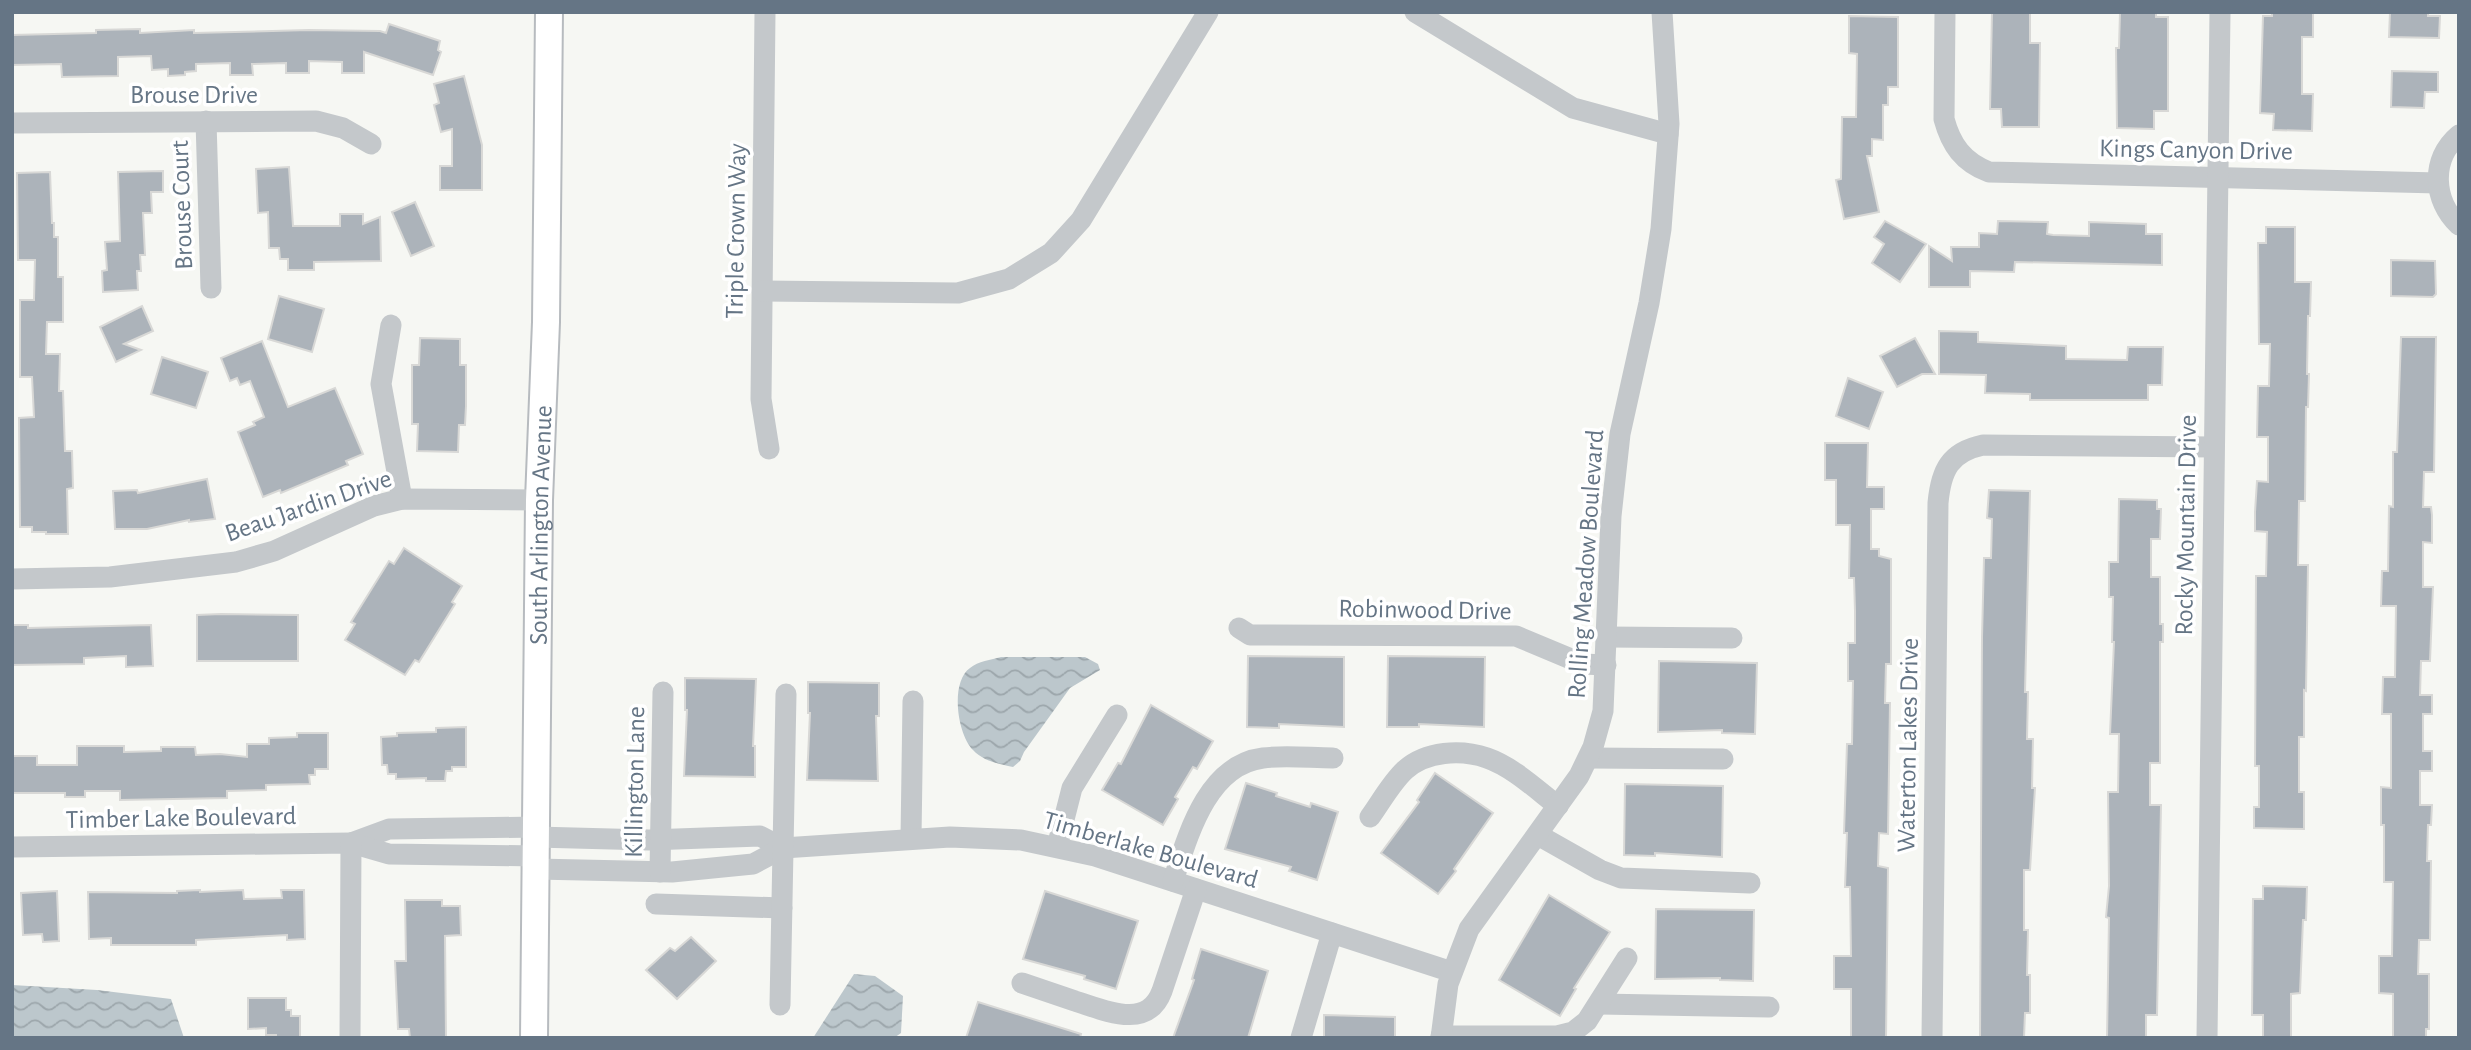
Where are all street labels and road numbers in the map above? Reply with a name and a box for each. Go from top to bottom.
street label: Brouse Drive [130,82,258,108]
street label: Kings Canyon Drive [2099,135,2293,165]
street label: Brouse Court [167,140,197,270]
street label: Triple Crown Way [721,143,751,319]
street label: South Arlington Avenue [526,405,557,645]
street label: Rocky Mountain Drive [2171,414,2201,636]
street label: Rolling Meadow Boulevard [1564,429,1608,700]
street label: Beau Jardin Drive [222,465,395,547]
street label: Robinwood Drive [1338,595,1512,625]
street label: Waterton Lakes Drive [1893,638,1923,852]
street label: Killington Lane [621,706,649,858]
street label: Timber Lake Boulevard [65,803,297,833]
street label: Timberlake Boulevard [1040,807,1261,893]

